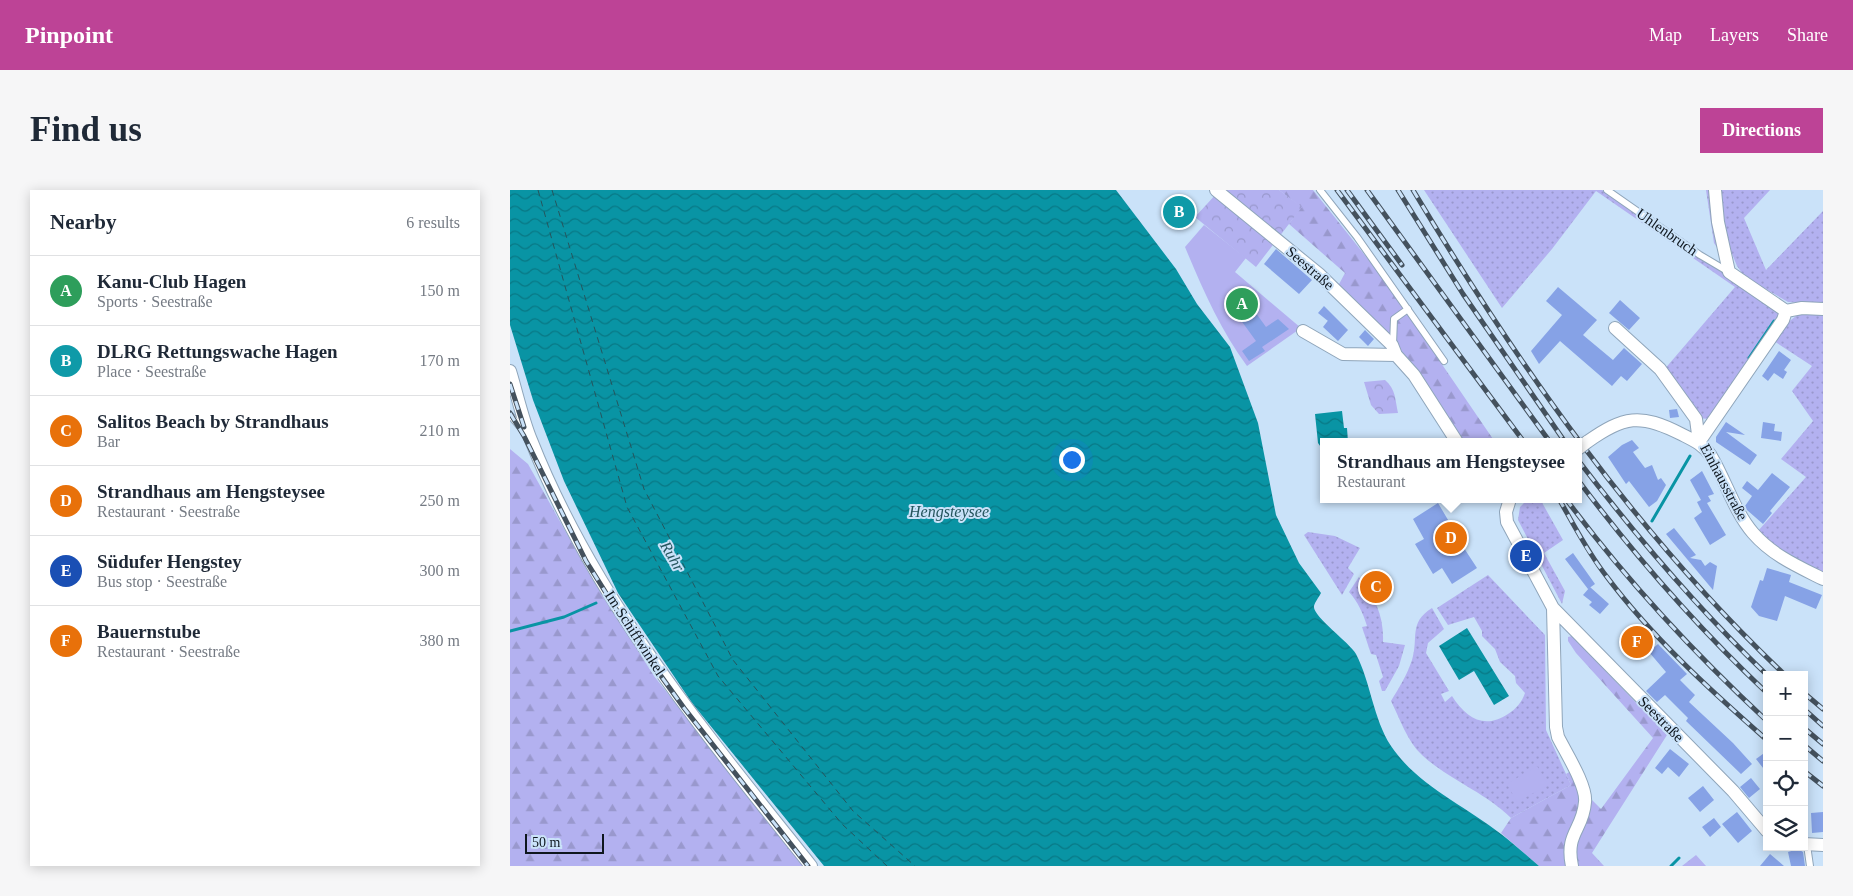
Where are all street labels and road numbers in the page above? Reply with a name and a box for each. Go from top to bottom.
street label: Uhlenbruch [1633,205,1701,259]
street label: Seestraße [1283,243,1337,293]
street label: Einhausstraße [1697,441,1751,523]
street label: Im Schiffwinkel [602,588,668,678]
street label: Seestraße [1635,693,1687,745]

